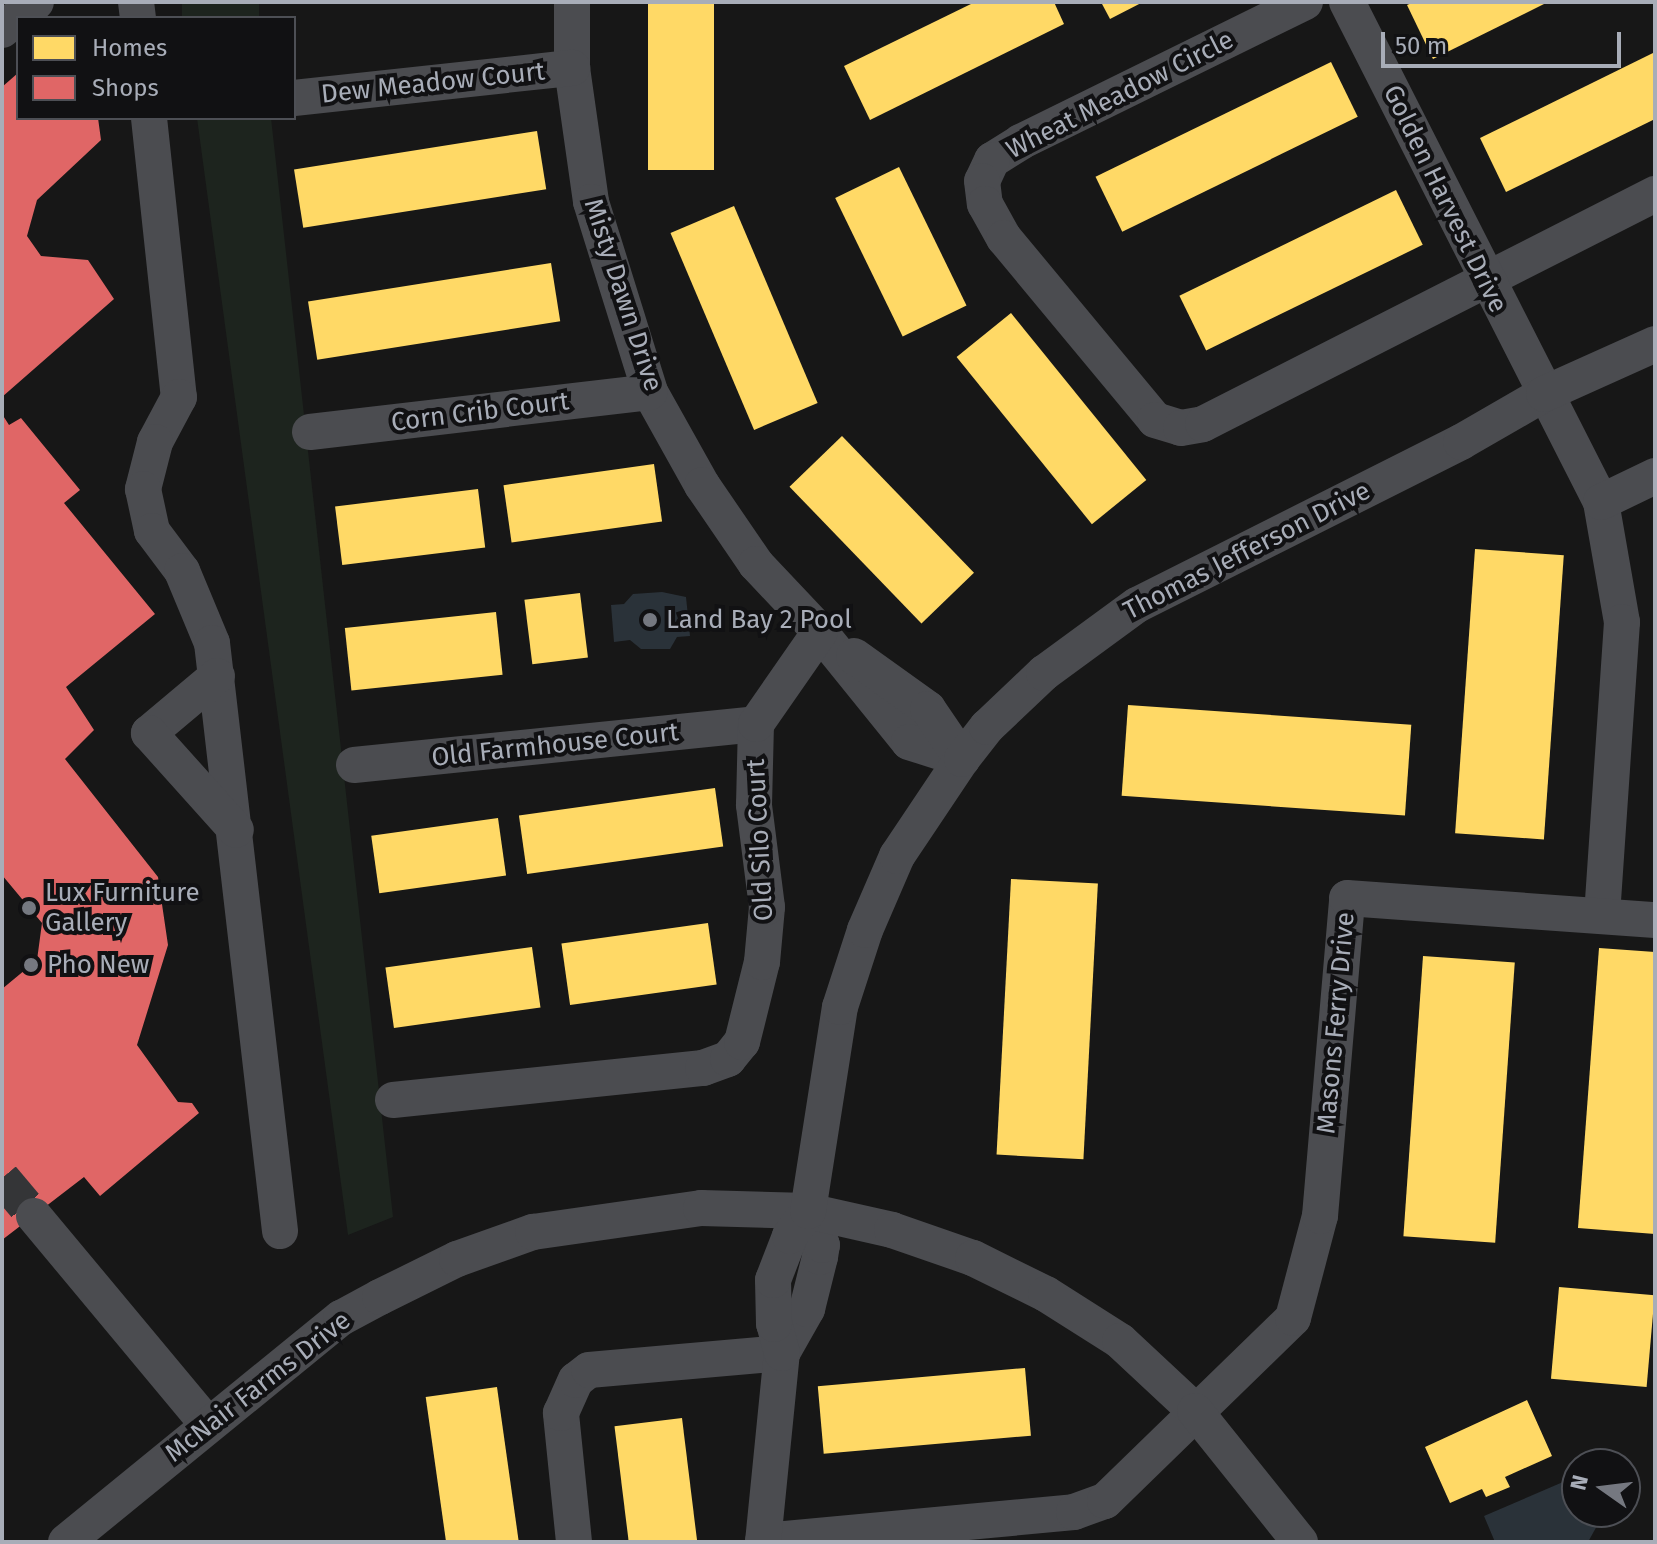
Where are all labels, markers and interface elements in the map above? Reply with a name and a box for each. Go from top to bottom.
legend [16,16,296,120]
scale bar [1385,16,1625,66]
street label: Wheat Meadow Circle [1001,24,1239,166]
text: 50 m [1395,32,1447,60]
text: Homes [92,34,167,62]
street label: Dew Meadow Court [320,56,546,110]
text: Shops [92,74,159,102]
street label: Golden Harvest Drive [1376,80,1514,318]
street label: Misty Dawn Drive [577,195,669,395]
street label: Corn Crib Court [389,386,571,438]
street label: Thomas Jefferson Drive [1118,475,1376,627]
place label: Land Bay 2 Pool [666,604,852,636]
marker: Land Bay 2 Pool [641,611,659,629]
street label: Old Farmhouse Court [430,717,680,773]
street label: Old Silo Court [740,758,780,922]
place label: Lux Furniture Gallery [45,877,200,938]
marker: Lux Furniture Gallery [20,899,38,917]
street label: Masons Ferry Drive [1311,911,1361,1135]
place label: Pho New [47,949,149,981]
marker: Pho New [22,956,40,974]
street label: McNair Farms Drive [159,1305,357,1469]
north arrow [1561,1448,1641,1528]
text: N [1564,1472,1594,1493]

